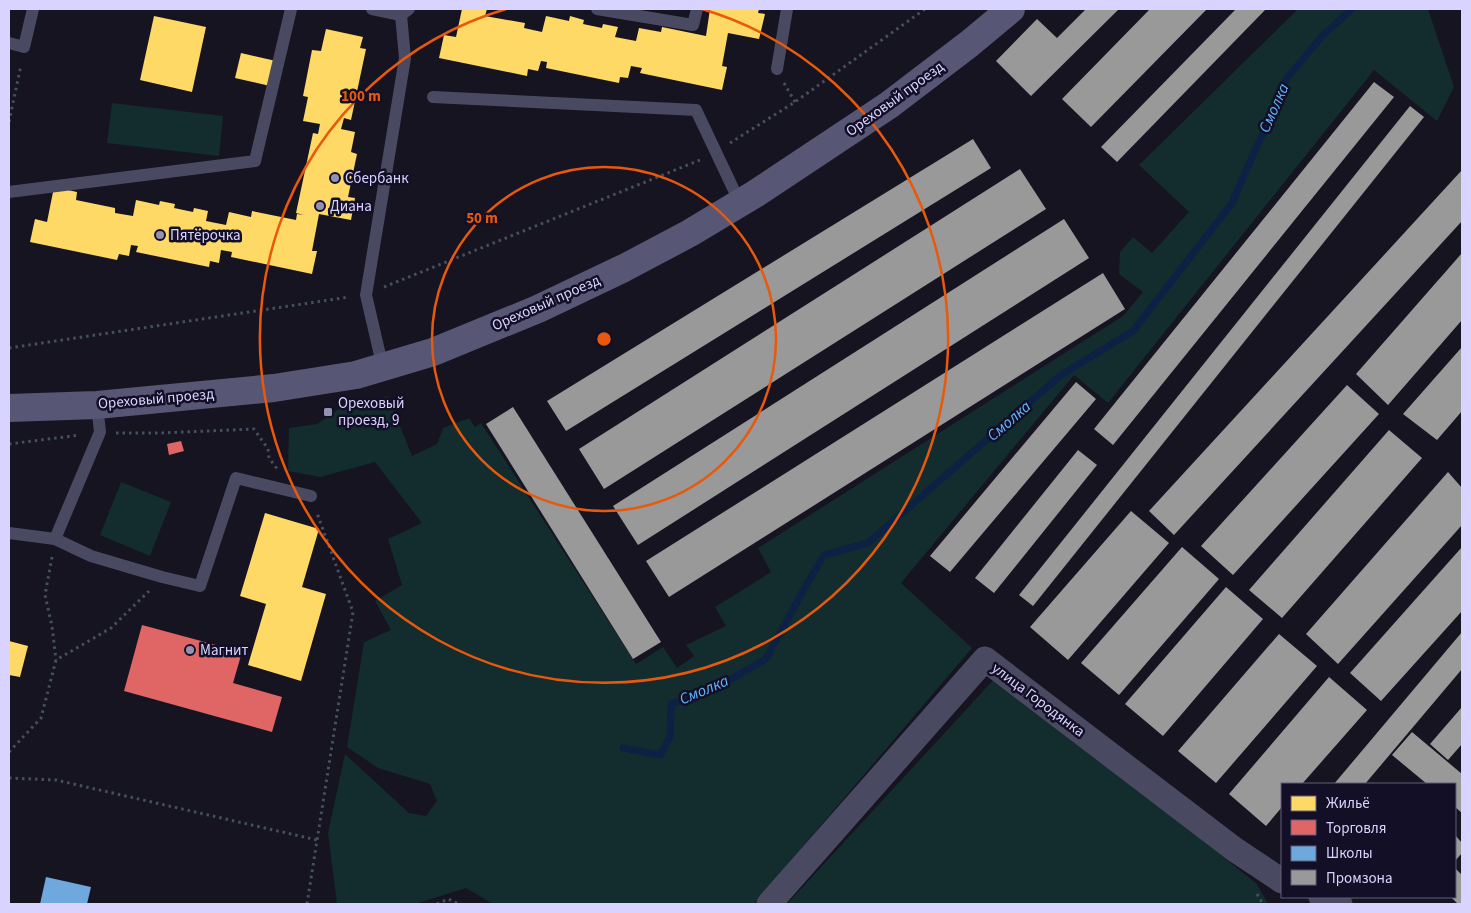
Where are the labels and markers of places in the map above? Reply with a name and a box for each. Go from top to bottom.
place label: Сбербанк [345,168,409,189]
marker: Сбербанк [329,172,341,184]
place label: Диана [330,196,372,217]
marker: Диана [314,200,326,212]
place label: Пятёрочка [170,225,241,246]
marker: Пятёрочка [154,229,166,241]
centre of rings [595,330,613,348]
place label: Ореховый проезд, 9 [338,393,404,431]
marker: Ореховый проезд, 9 [322,406,334,418]
place label: Магнит [200,640,249,661]
marker: Магнит [184,644,196,656]

